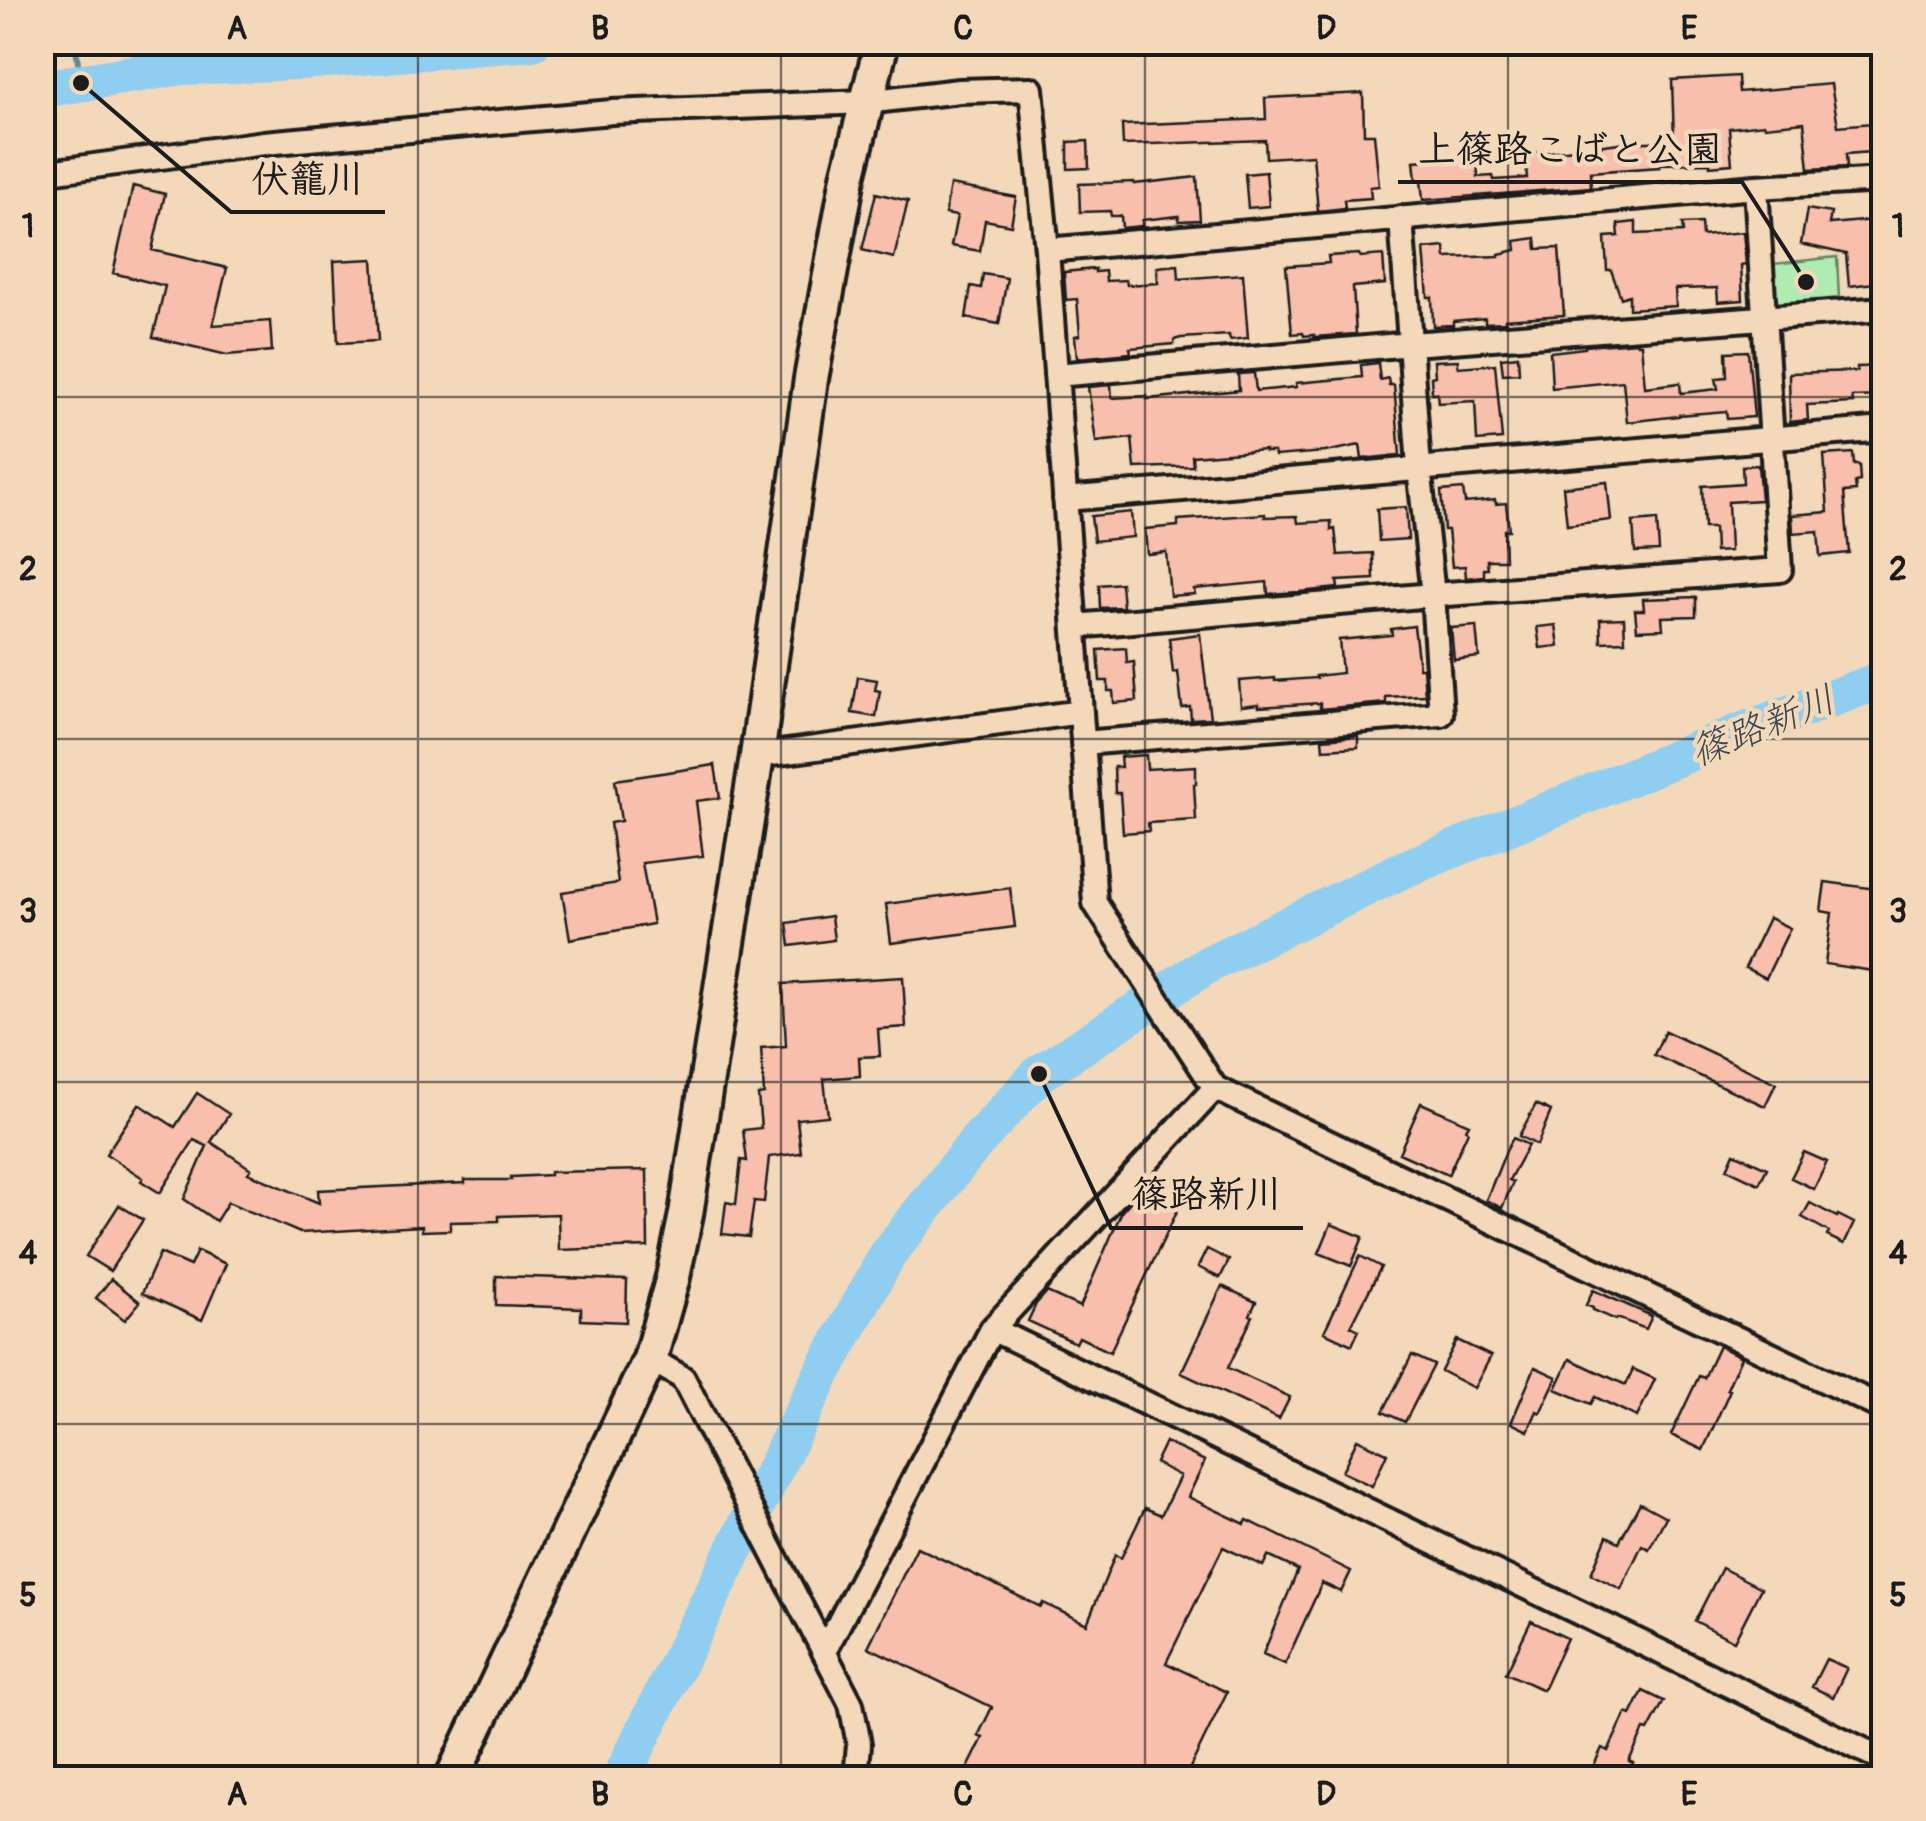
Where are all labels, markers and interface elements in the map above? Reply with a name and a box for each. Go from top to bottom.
text: A [227,9,248,49]
text: B [591,9,609,49]
text: C [953,9,973,49]
text: D [1316,9,1336,49]
text: E [1681,9,1698,49]
callout: 上篠路こばと公園 [1398,114,1742,182]
text: 上篠路こばと公園 [1418,126,1722,174]
callout: 伏籠川 [231,144,385,212]
text: 伏籠川 [251,156,365,204]
text: 1 [22,207,34,247]
text: 1 [1892,207,1904,247]
text: 2 [19,550,37,590]
text: 2 [1889,550,1907,590]
water label: 篠路新川 [1684,675,1842,777]
text: 3 [19,892,37,932]
text: 3 [1889,892,1907,932]
callout: 篠路新川 [1111,1160,1303,1228]
text: 篠路新川 [1131,1171,1283,1219]
text: 4 [19,1234,38,1274]
text: 4 [1889,1234,1908,1274]
text: 5 [19,1576,37,1616]
text: 5 [1889,1576,1907,1616]
text: A [227,1775,248,1815]
text: B [591,1775,609,1815]
text: C [953,1775,973,1815]
text: D [1316,1775,1336,1815]
text: E [1681,1775,1698,1815]

